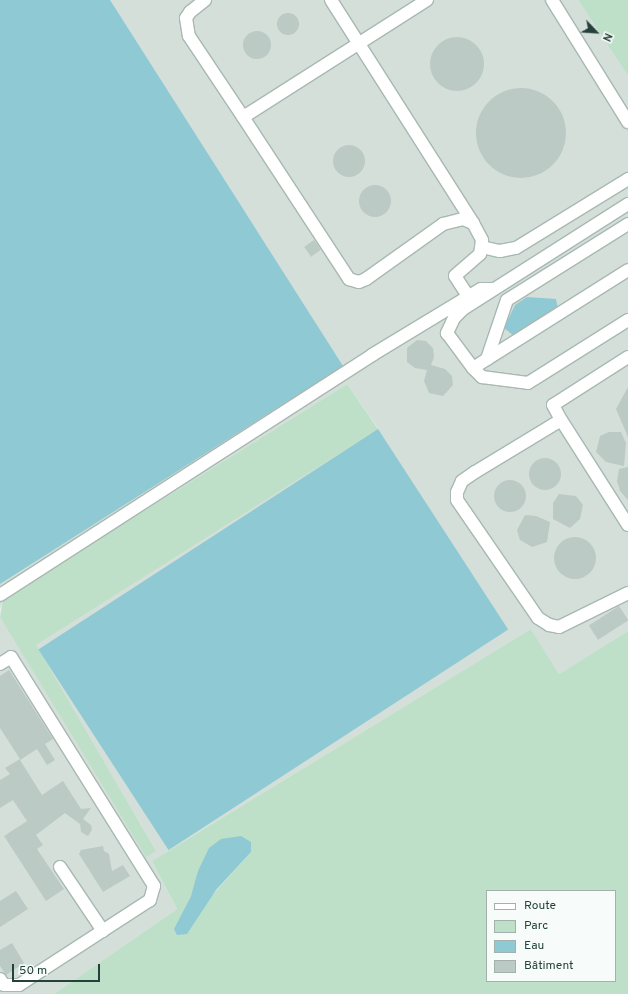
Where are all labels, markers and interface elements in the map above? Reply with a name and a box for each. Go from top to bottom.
north arrow [576,12,616,52]
text: N [599,31,615,44]
legend [486,890,616,982]
text: Route [524,898,556,914]
text: Parc [524,918,548,934]
text: Eau [524,938,544,954]
scale bar [14,956,102,982]
text: Bâtiment [524,958,574,974]
text: 50 m [19,963,47,979]

